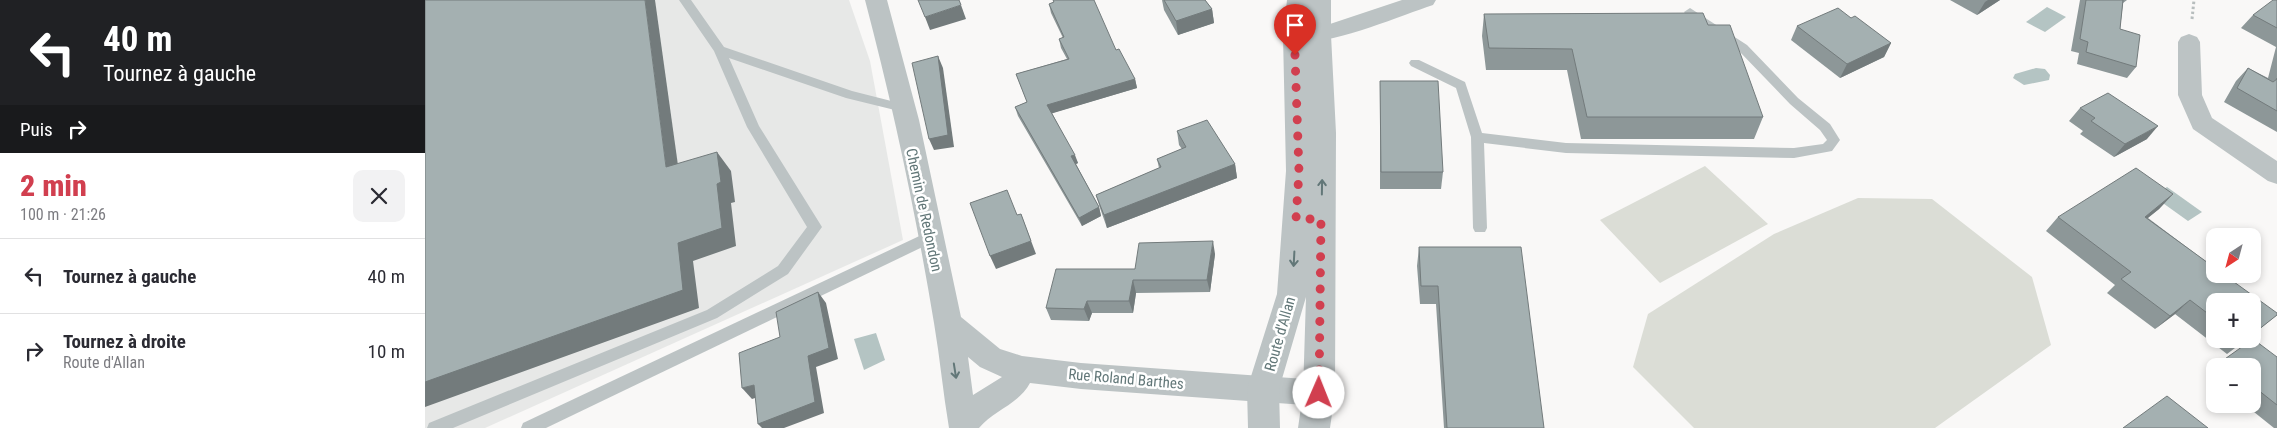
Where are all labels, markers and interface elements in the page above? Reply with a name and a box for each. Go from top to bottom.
pin [1274,4,1316,55]
icon: arrive [1281,11,1309,39]
text: 40 m [103,19,172,60]
icon: left [20,20,85,85]
text: Tournez à gauche [103,61,256,86]
icon: right [63,115,91,143]
text: Puis [20,118,53,141]
street label: Chemin de Redondon [902,147,946,273]
text: 2 min [20,168,87,203]
button: close [353,170,405,222]
one-way arrow [1317,179,1327,196]
text: 100 m · 21:26 [20,205,106,224]
north arrow [2206,228,2261,282]
map controls [2206,228,2261,413]
one-way arrow [1290,251,1299,267]
icon: left [20,262,48,290]
text: Tournez à gauche [63,265,196,288]
text: 40 m [368,265,405,288]
button: + [2206,293,2261,348]
street label: Route d'Allan [1261,295,1299,373]
text: Tournez à droite [63,330,186,353]
icon: right [20,337,48,365]
text: 10 m [368,340,405,363]
text: Route d'Allan [63,353,145,372]
button: − [2206,358,2261,413]
one-way arrow [951,363,961,379]
street label: Rue Roland Barthes [1068,365,1185,393]
position arrow [1292,366,1344,418]

